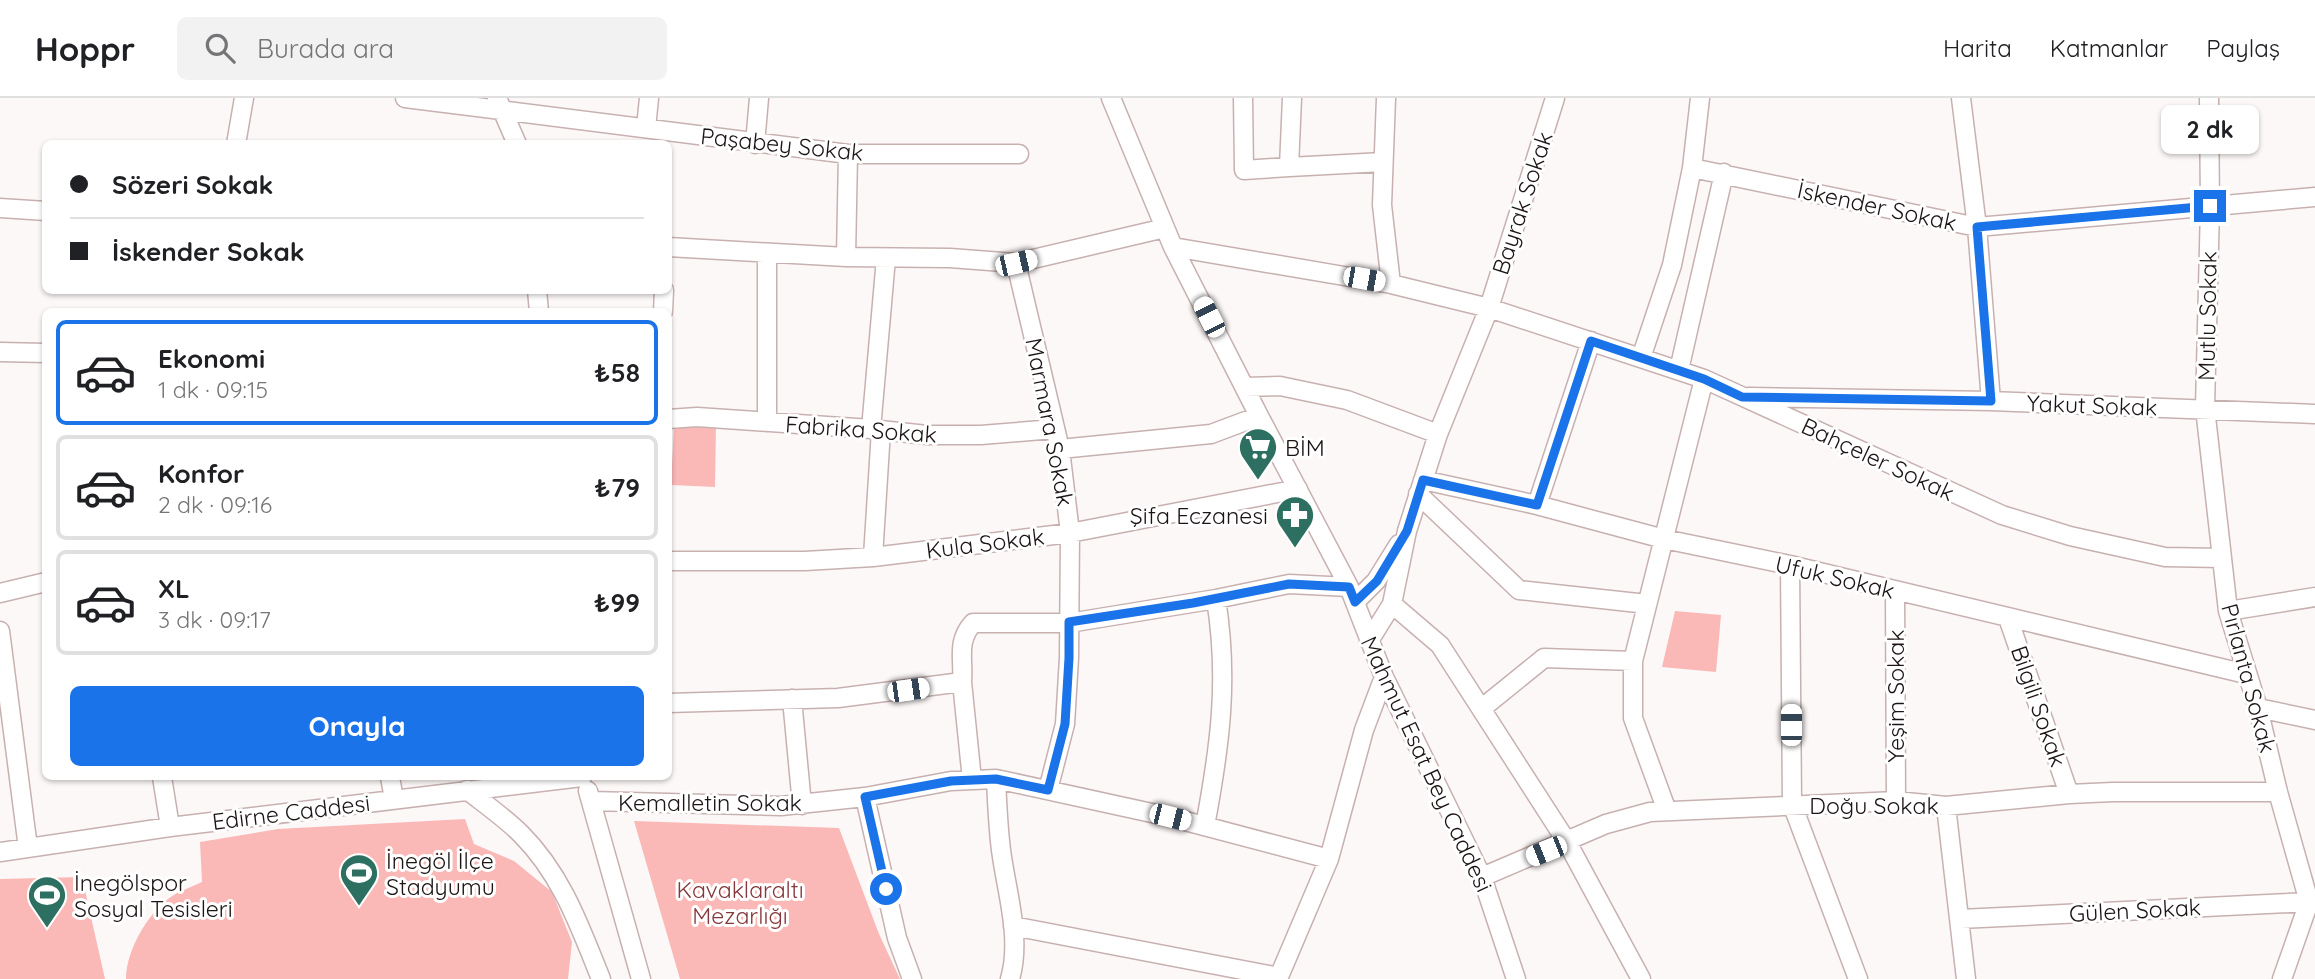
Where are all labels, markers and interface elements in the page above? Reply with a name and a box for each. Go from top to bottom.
search box [177,17,667,80]
text: Hoppr [35,28,135,69]
icon: search [201,29,239,67]
text: Burada ara [257,32,394,65]
text: Harita [1943,33,2012,63]
text: Katmanlar [2050,33,2168,63]
text: Paylaş [2206,33,2280,63]
callout: 2 dk [2161,105,2259,154]
text: 2 dk [2186,115,2234,144]
street label: Paşabey Sokak [699,121,865,167]
street label: Bayrak Sokak [1485,128,1559,278]
text: Sözeri Sokak [112,168,273,201]
street label: İskender Sokak [1795,175,1959,237]
route end [2194,190,2226,222]
text: İskender Sokak [112,235,305,268]
car [994,248,1039,278]
street label: Mutlu Sokak [2191,251,2223,381]
car [1342,265,1387,293]
car [1191,294,1228,340]
street label: Marmara Sokak [1019,335,1081,509]
icon: car [74,341,137,404]
text: Ekonomi [158,342,265,375]
text: ₺58 [594,356,640,389]
text: 1 dk · 09:15 [158,375,268,404]
street label: Yakut Sokak [2026,388,2158,422]
street label: Fabrika Sokak [784,409,938,449]
street label: Bahçeler Sokak [1797,411,1959,507]
supermarket icon: BİM [1237,426,1279,481]
place label: BİM [1285,433,1325,462]
icon: car [74,456,137,519]
text: Konfor [158,457,244,490]
text: ₺79 [594,471,640,504]
text: 2 dk · 09:16 [158,490,272,519]
pharmacy icon: Şifa Eczanesi [1274,494,1316,549]
place label: Şifa Eczanesi [1130,501,1268,530]
street label: Kula Sokak [924,521,1046,565]
street label: Ufuk Sokak [1772,549,1898,605]
icon: car [74,571,137,634]
text: XL [158,572,190,605]
text: ₺99 [594,586,640,619]
street label: Pırlanta Sokak [2215,600,2283,756]
text: 3 dk · 09:17 [158,605,271,634]
street label: Yeşim Sokak [1881,629,1910,763]
street label: Mahmut Esat Bey Caddesi [1355,631,1499,897]
street label: Bilgili Sokak [2005,642,2073,770]
car [886,677,931,703]
button: Onayla [70,686,644,766]
car [1781,704,1802,746]
street label: Edirne Caddesi [210,788,372,836]
street label: Kemalletin Sokak [618,788,802,817]
street label: Doğu Sokak [1809,791,1939,820]
car [1148,802,1193,832]
car [1523,833,1570,869]
place label: İnegöl İlçe Stadyumu [386,846,495,901]
sports icon: İnegöl İlçe Stadyumu [338,852,380,907]
place label: İnegölspor Sosyal Tesisleri [74,868,233,923]
route start [870,873,902,905]
sports icon: İnegölspor Sosyal Tesisleri [26,874,68,929]
park label: Kavaklaraltı Mezarlığı [676,875,804,930]
street label: Gülen Sokak [2068,892,2202,928]

